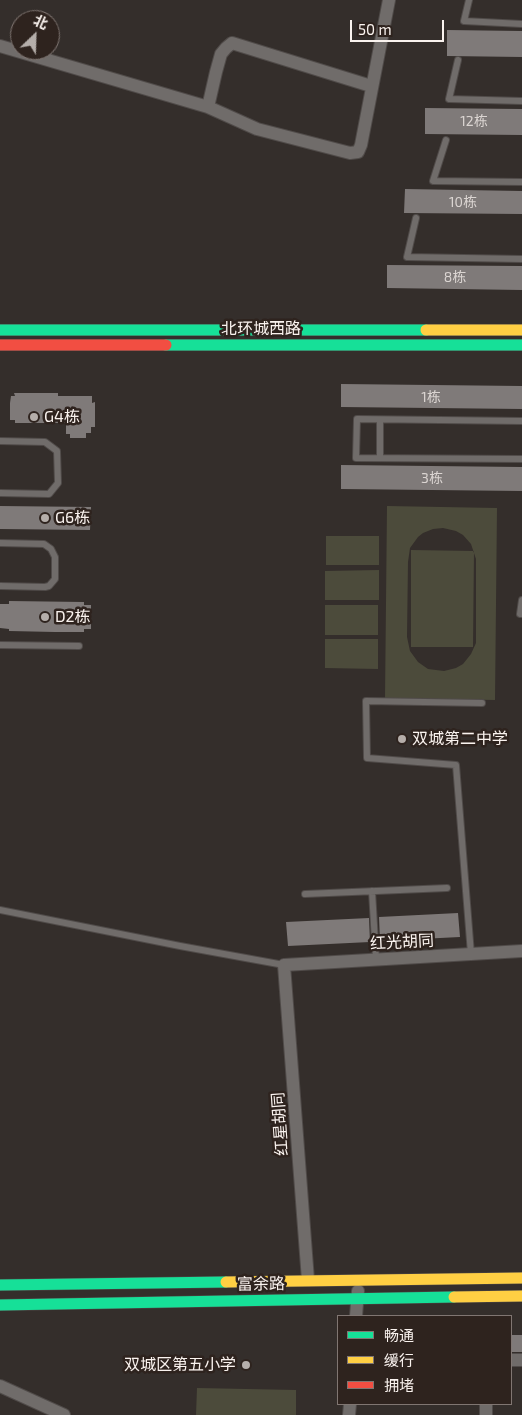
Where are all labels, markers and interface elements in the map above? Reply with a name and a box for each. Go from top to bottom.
north arrow [10,10,60,60]
scale bar [352,10,446,42]
text: 北 [31,11,51,32]
text: 50 m [358,20,392,38]
house number: 12栋 [460,113,488,129]
house number: 10栋 [449,194,477,210]
house number: 8栋 [444,269,466,285]
street label: 北环城西路 [221,319,301,339]
house number: 1栋 [421,389,441,405]
place label: G4栋 [44,407,80,427]
marker: G4栋 [28,411,40,423]
house number: 3栋 [421,470,443,486]
place label: G6栋 [55,508,90,528]
marker: G6栋 [39,512,51,524]
place label: D2栋 [55,607,91,627]
marker: D2栋 [39,611,51,623]
place label: 双城第二中学 [412,729,508,749]
marker: 双城第二中学 [396,733,408,745]
street label: 红光胡同 [370,931,434,953]
street label: 红星胡同 [268,1091,292,1157]
street label: 富余路 [237,1274,285,1294]
legend [337,1315,512,1405]
text: 畅通 [384,1326,414,1344]
text: 缓行 [384,1351,414,1369]
place label: 双城区第五小学 [124,1355,236,1375]
marker: 双城区第五小学 [240,1359,252,1371]
text: 拥堵 [384,1376,414,1394]

